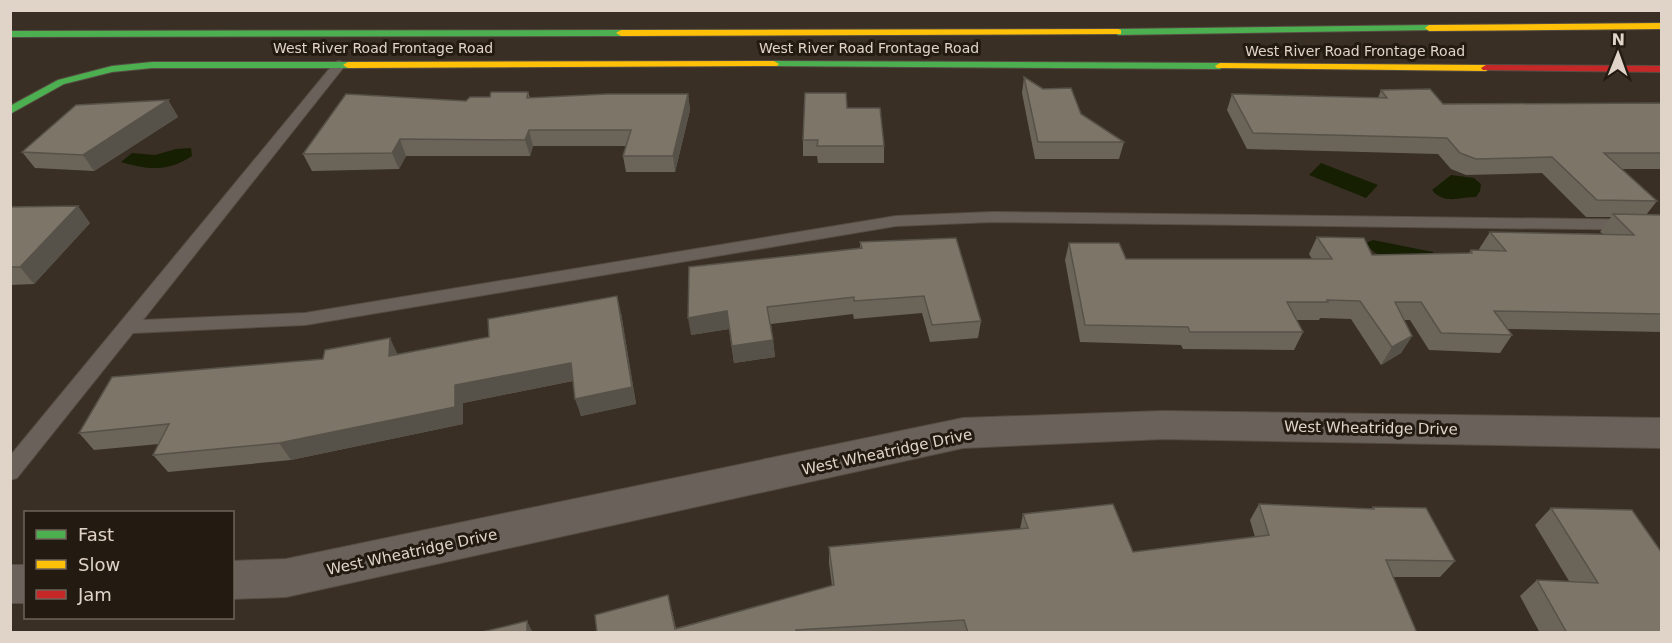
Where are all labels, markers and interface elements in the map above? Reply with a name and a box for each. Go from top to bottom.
north arrow [1588,24,1648,84]
text: N [1611,30,1625,49]
street label: West River Road Frontage Road [273,40,493,56]
street label: West River Road Frontage Road [759,40,979,56]
street label: West River Road Frontage Road [1245,43,1465,59]
street label: West Wheatridge Drive [1284,417,1458,439]
street label: West Wheatridge Drive [800,425,974,479]
legend [24,511,234,619]
text: Fast [78,524,114,545]
street label: West Wheatridge Drive [325,525,499,579]
text: Slow [78,554,120,575]
text: Jam [77,584,112,605]

